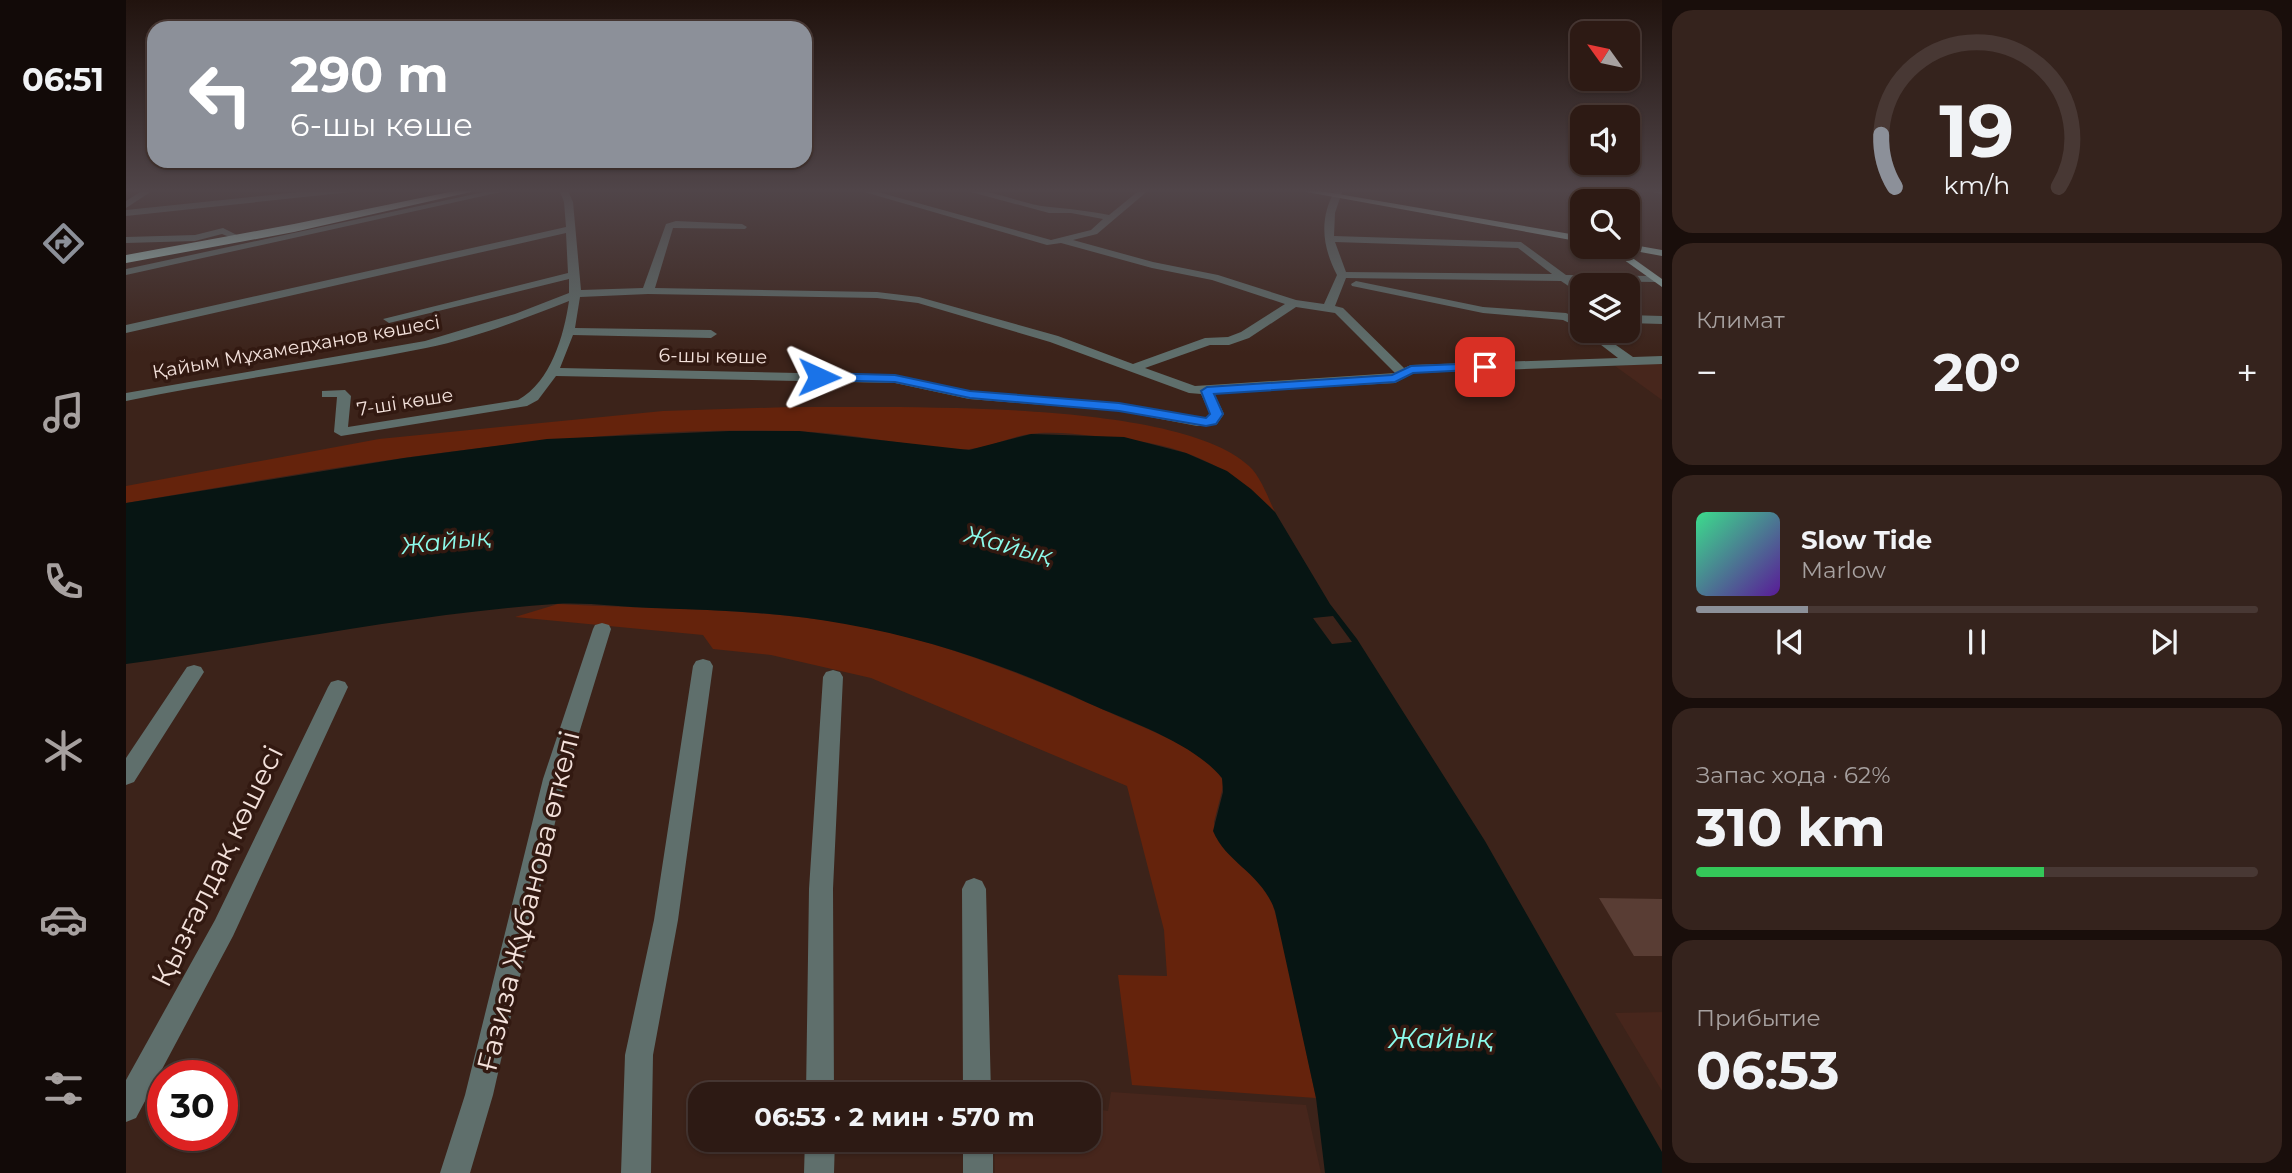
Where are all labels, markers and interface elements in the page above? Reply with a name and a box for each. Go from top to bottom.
north arrow [1570,21,1640,91]
map controls [1570,21,1640,343]
text: 290 m [290,45,449,104]
icon: left [175,49,266,140]
text: 06:51 [22,60,104,99]
text: 19 [1940,88,2014,176]
text: 6-шы көше [290,105,473,144]
button: sound [1570,105,1640,175]
text: km/h [1944,170,2010,200]
button: search [1570,189,1640,259]
icon: directions [39,219,88,268]
button: layers [1570,273,1640,343]
text: Климат [1696,306,1785,334]
street label: Қайым Мұхамедханов көшесi [150,310,442,384]
pin [1455,337,1515,397]
position arrow [782,340,856,414]
text: 20° [1933,341,2021,404]
street label: 6-шы көше [658,344,768,368]
icon: arrive [1466,348,1504,386]
text: − [1696,349,1718,396]
text: + [2236,349,2258,396]
street label: 7-шi көше [355,383,455,421]
icon: music [39,388,88,437]
water label: Жайық [961,519,1056,571]
water label: Жайық [398,522,493,560]
text: Slow Tide [1801,524,1932,556]
text: Marlow [1801,556,1886,584]
icon: phone [39,557,88,606]
icon: previous [1771,623,1809,661]
icon: pause [1958,623,1996,661]
icon: next [2145,623,2183,661]
icon: climate [39,726,88,775]
street label: Ғазиза Жұбанова өткелі [469,727,587,1075]
street label: Қызғалдақ көшесі [144,740,290,992]
text: Запас хода · 62% [1696,761,1890,789]
text: 310 km [1696,796,1886,859]
icon: car [39,895,88,944]
text: Прибытие [1696,1004,1821,1032]
water label: Жайық [1387,1021,1494,1055]
text: 06:53 [1696,1039,1840,1102]
speed limit sign: 30 [147,1060,238,1151]
icon: filters [39,1064,88,1113]
text: 06:53 · 2 мин · 570 m [754,1101,1035,1133]

